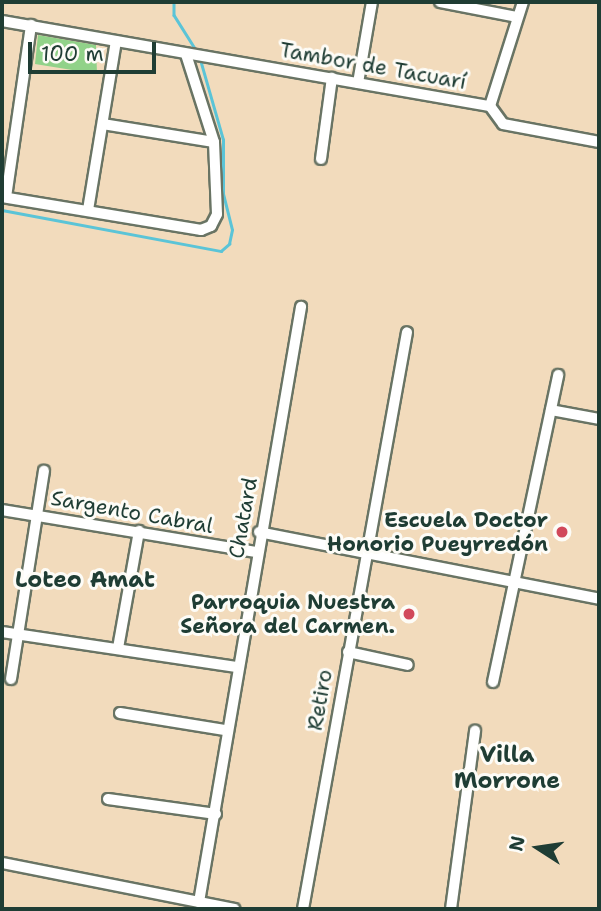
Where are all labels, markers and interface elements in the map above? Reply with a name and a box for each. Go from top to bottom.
scale bar [32,28,159,72]
street label: Tambor de Tacuarí [278,37,468,95]
text: 100 m [41,40,104,68]
street label: Chatard [223,475,263,561]
street label: Sargento Cabral [49,485,215,539]
place label: Escuela Doctor Honorio Pueyrredón [327,507,548,557]
marker: Escuela Doctor Honorio Pueyrredón [554,524,570,540]
district label: Loteo Amat [15,565,155,593]
place label: Parroquia Nuestra Señora del Carmen. [180,589,395,639]
marker: Parroquia Nuestra Señora del Carmen. [401,606,417,622]
street label: Retiro [302,668,338,732]
district label: Villa Morrone [454,740,560,794]
north arrow [503,813,573,883]
text: N [503,834,531,853]

